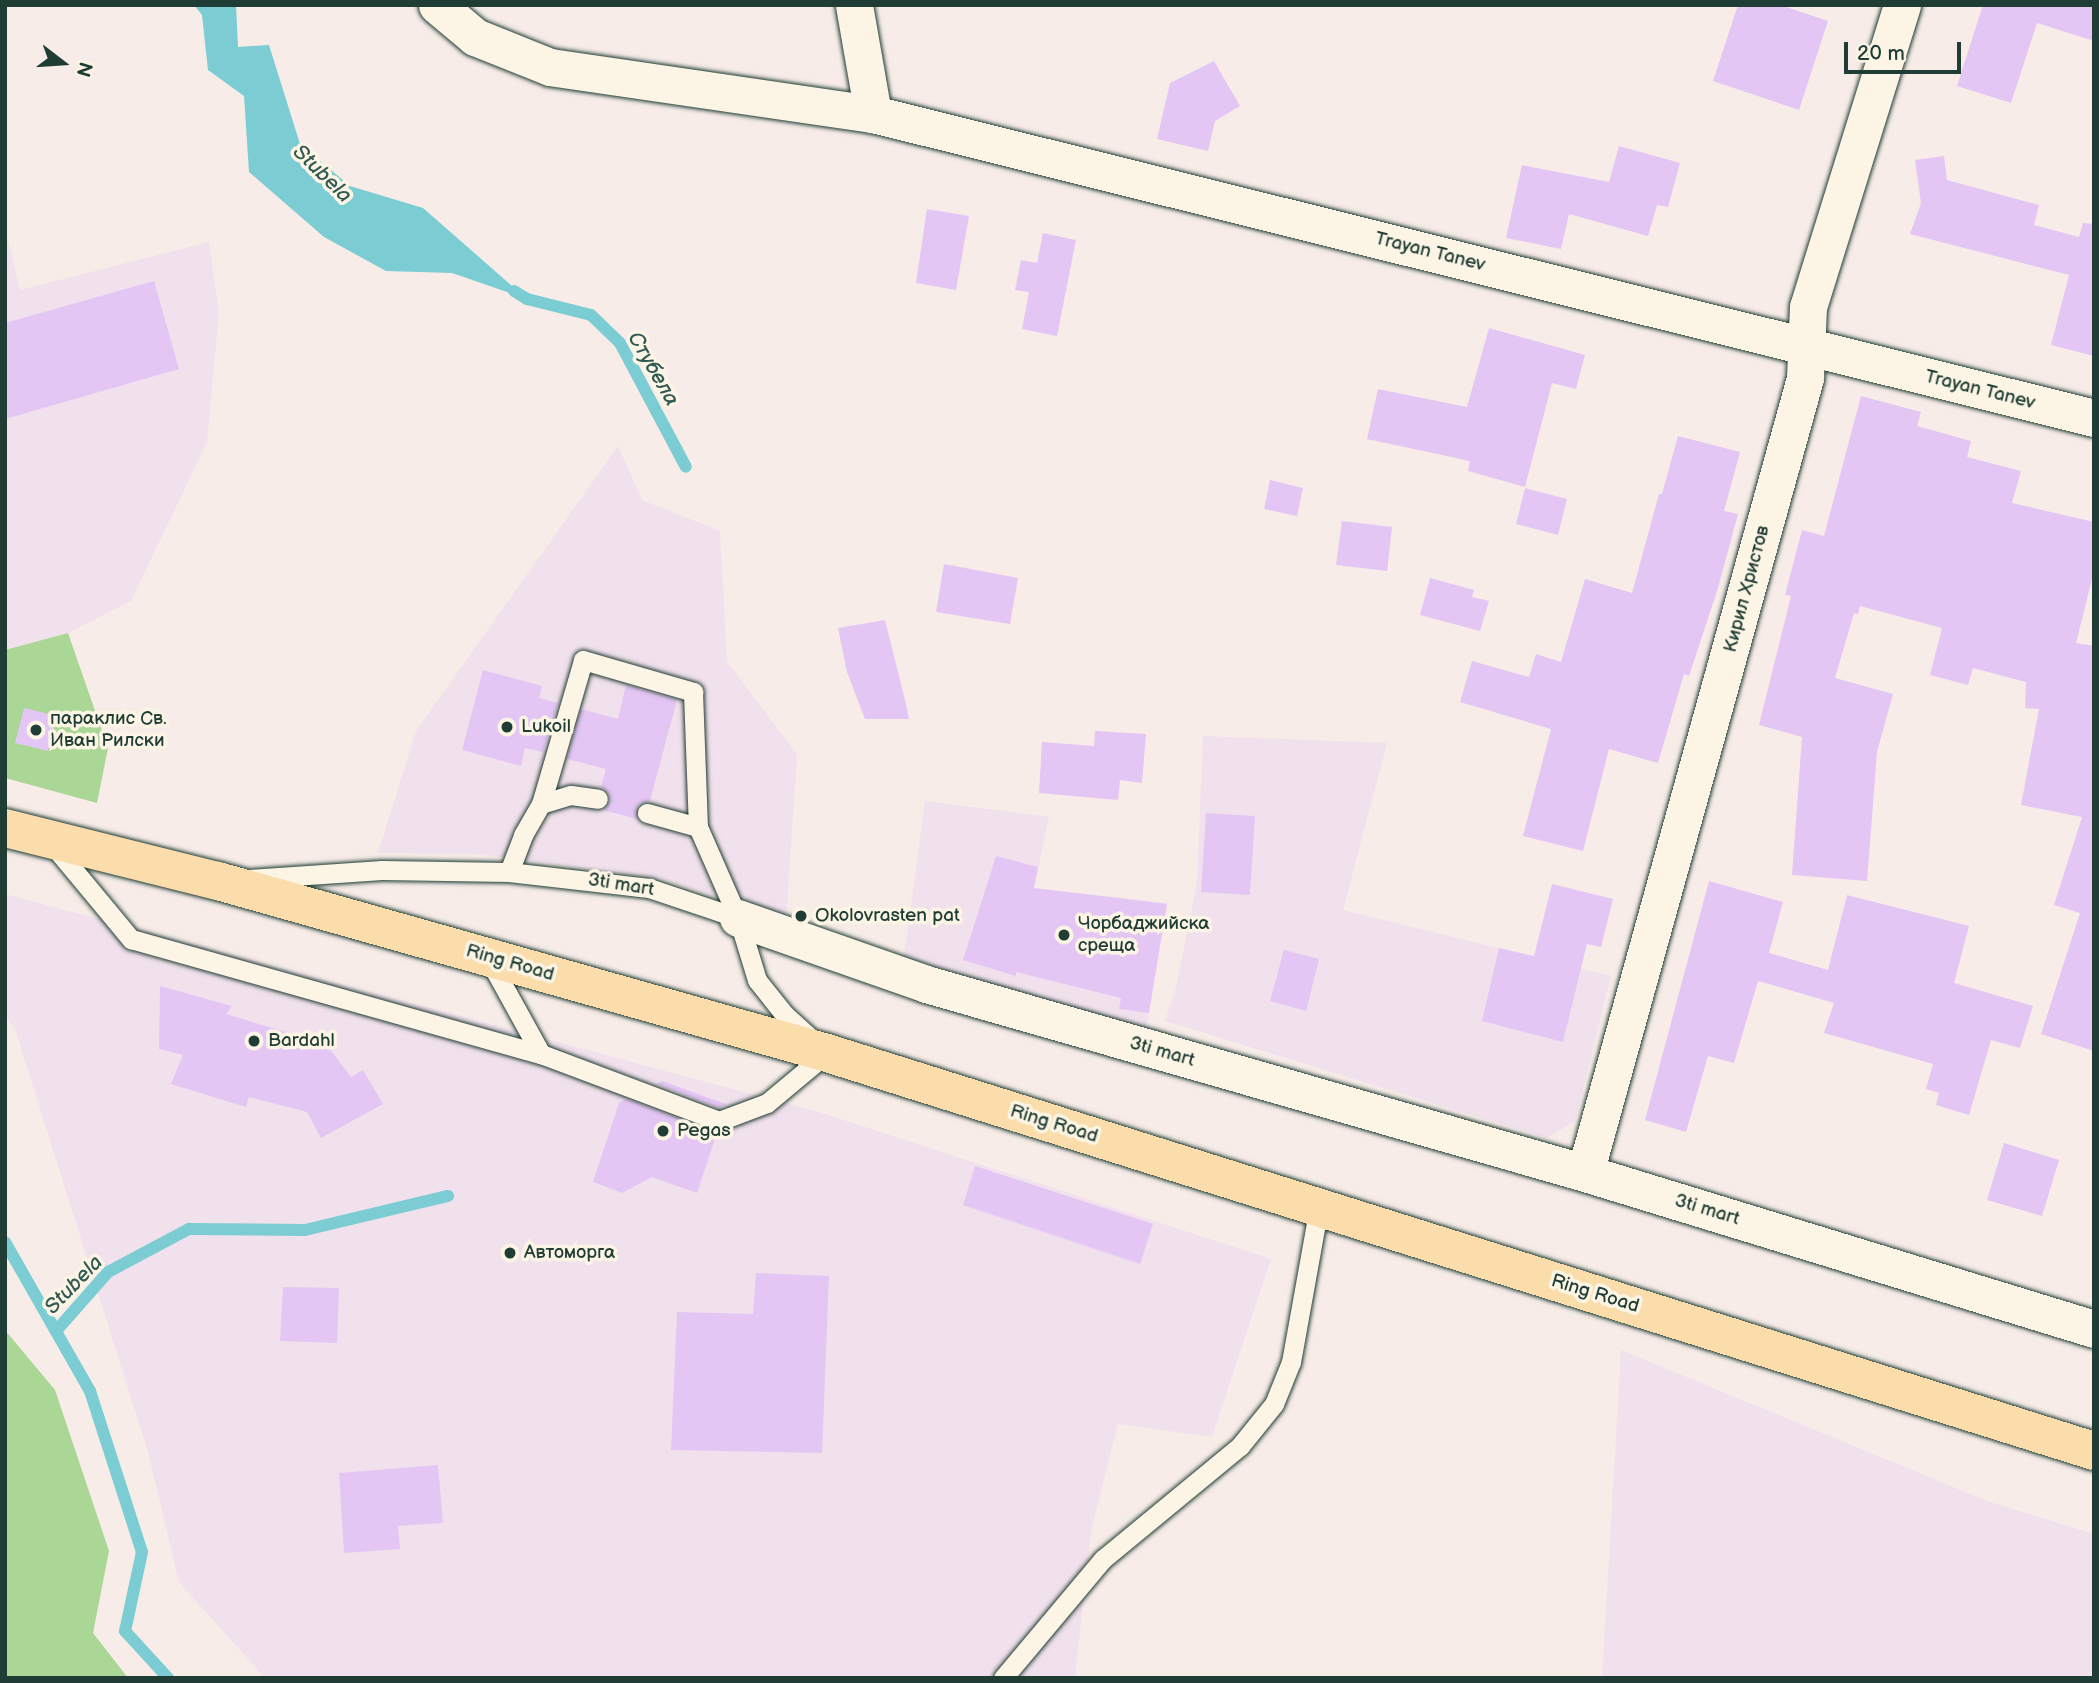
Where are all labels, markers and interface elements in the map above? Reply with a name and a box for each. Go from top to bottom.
north arrow [28,28,98,98]
scale bar [1847,28,1964,72]
text: 20 m [1857,41,1905,66]
text: N [70,59,97,79]
water label: Stubela [287,140,357,208]
street label: Trayan Tanev [1372,227,1488,277]
water label: Стубела [622,328,684,410]
street label: Trayan Tanev [1922,365,2038,415]
street label: Кирил Христов [1719,523,1775,655]
place label: параклис Св. Иван Рилски [50,708,167,752]
place label: Lukoil [521,716,571,738]
marker: Lukoil [499,719,515,735]
marker: параклис Св. Иван Рилски [28,722,44,738]
street label: 3ti mart [586,869,656,901]
place label: Okolovrasten pat [815,905,960,927]
marker: Okolovrasten pat [793,908,809,924]
place label: Чорбаджийска среща [1078,913,1209,957]
marker: Чорбаджийска среща [1056,927,1072,943]
street label: Ring Road [463,940,557,986]
place label: Bardahl [268,1030,335,1052]
street label: 3ti mart [1127,1032,1197,1072]
marker: Bardahl [246,1033,262,1049]
street label: Ring Road [1007,1100,1101,1148]
place label: Pegas [677,1120,731,1142]
marker: Pegas [655,1123,671,1139]
street label: 3ti mart [1672,1189,1742,1231]
place label: Автоморга [524,1242,615,1264]
marker: Автоморга [502,1245,518,1261]
water label: Stubela [40,1250,108,1320]
street label: Ring Road [1548,1270,1642,1318]

